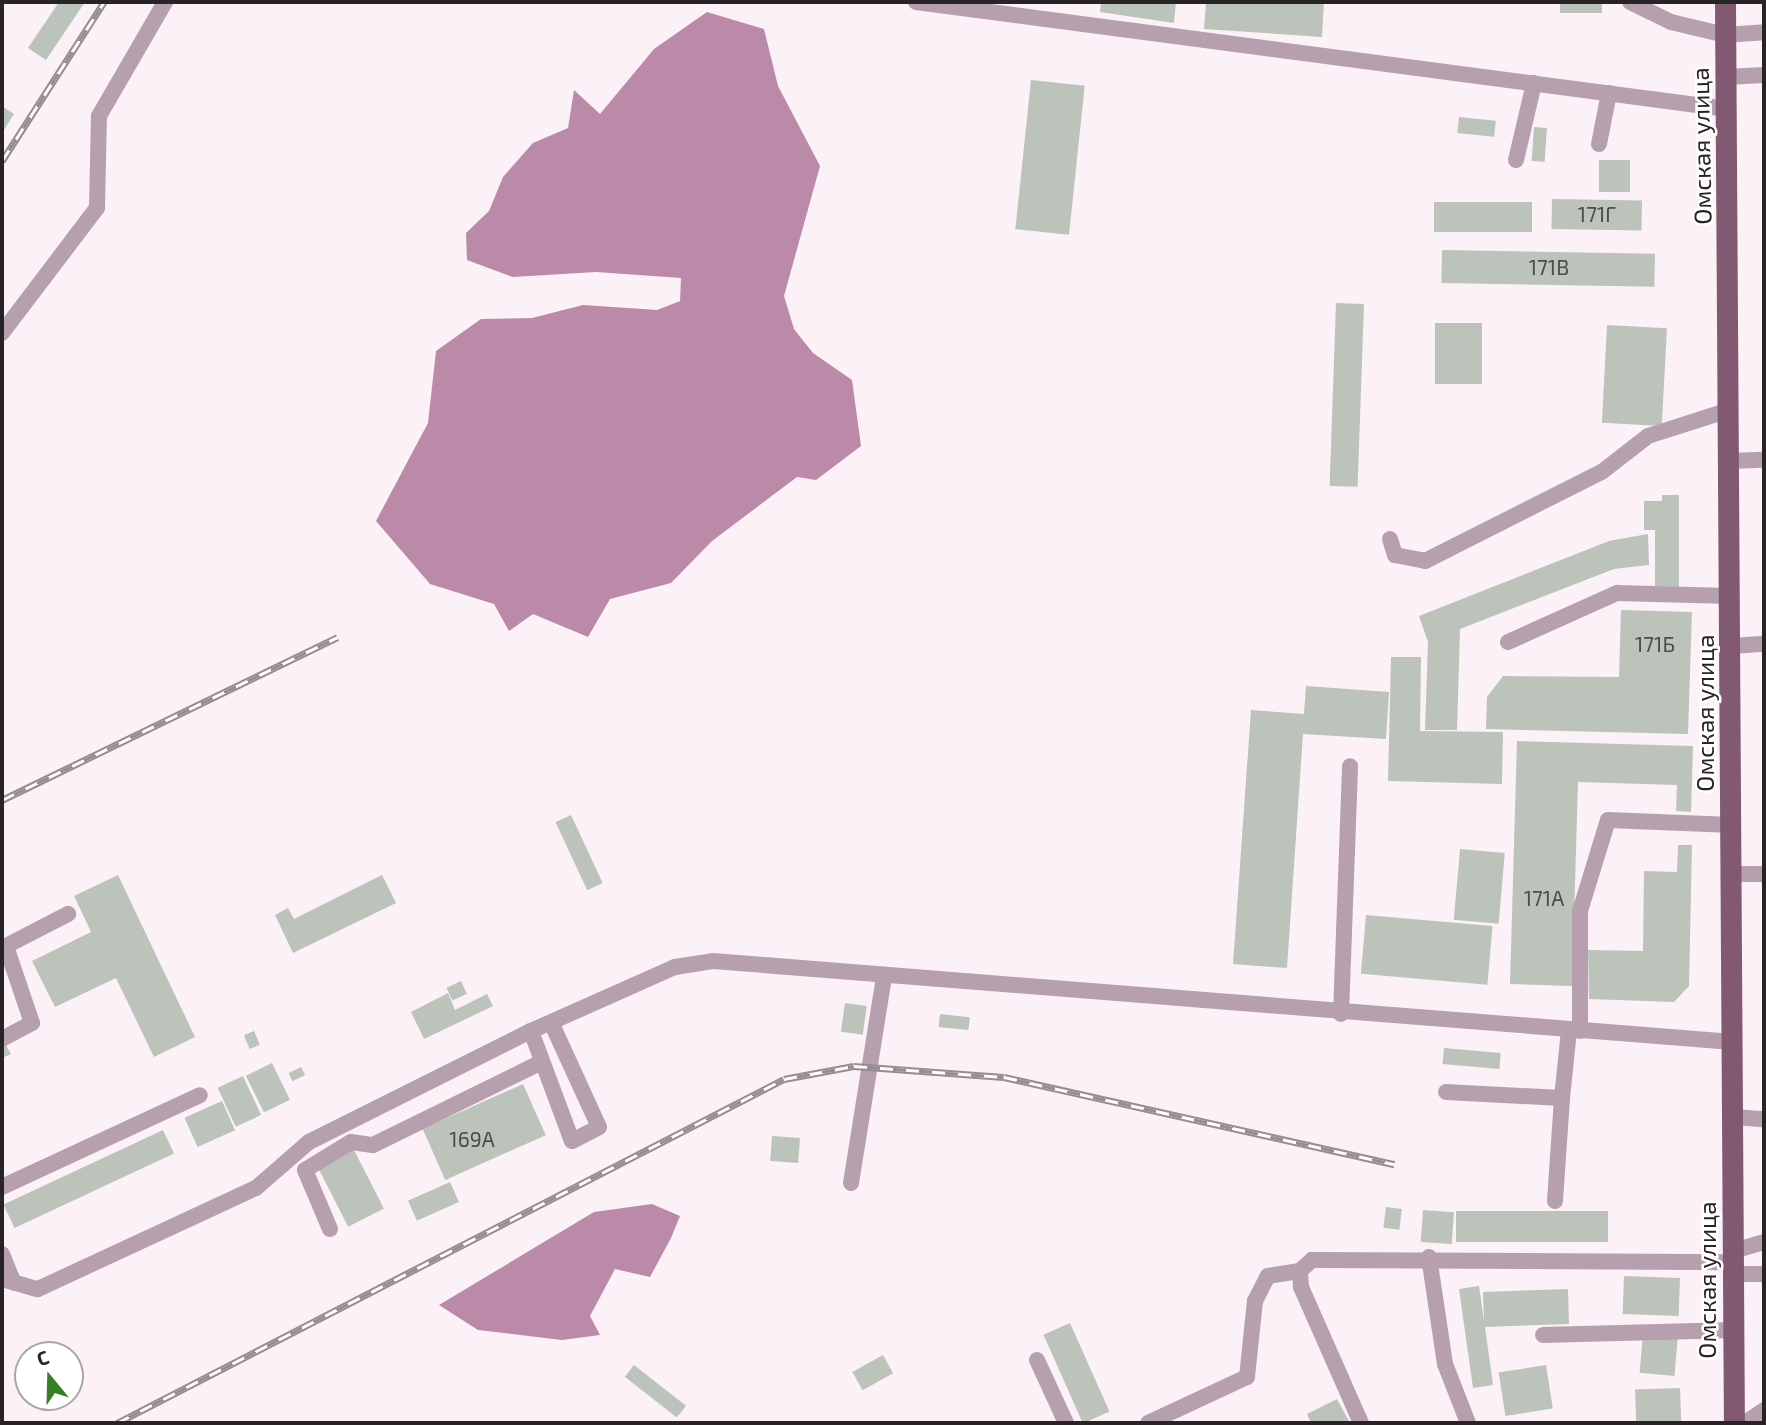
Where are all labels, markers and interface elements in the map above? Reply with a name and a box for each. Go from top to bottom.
street label: Омская улица [1685,67,1717,225]
house number: 171Г [1578,201,1616,227]
house number: 171В [1529,254,1569,280]
house number: 171Б [1635,631,1675,657]
street label: Омская улица [1691,634,1719,792]
house number: 171А [1524,885,1564,911]
house number: 169А [449,1126,495,1152]
street label: Омская улица [1693,1201,1721,1359]
north arrow [14,1341,84,1411]
text: С [34,1345,52,1370]

